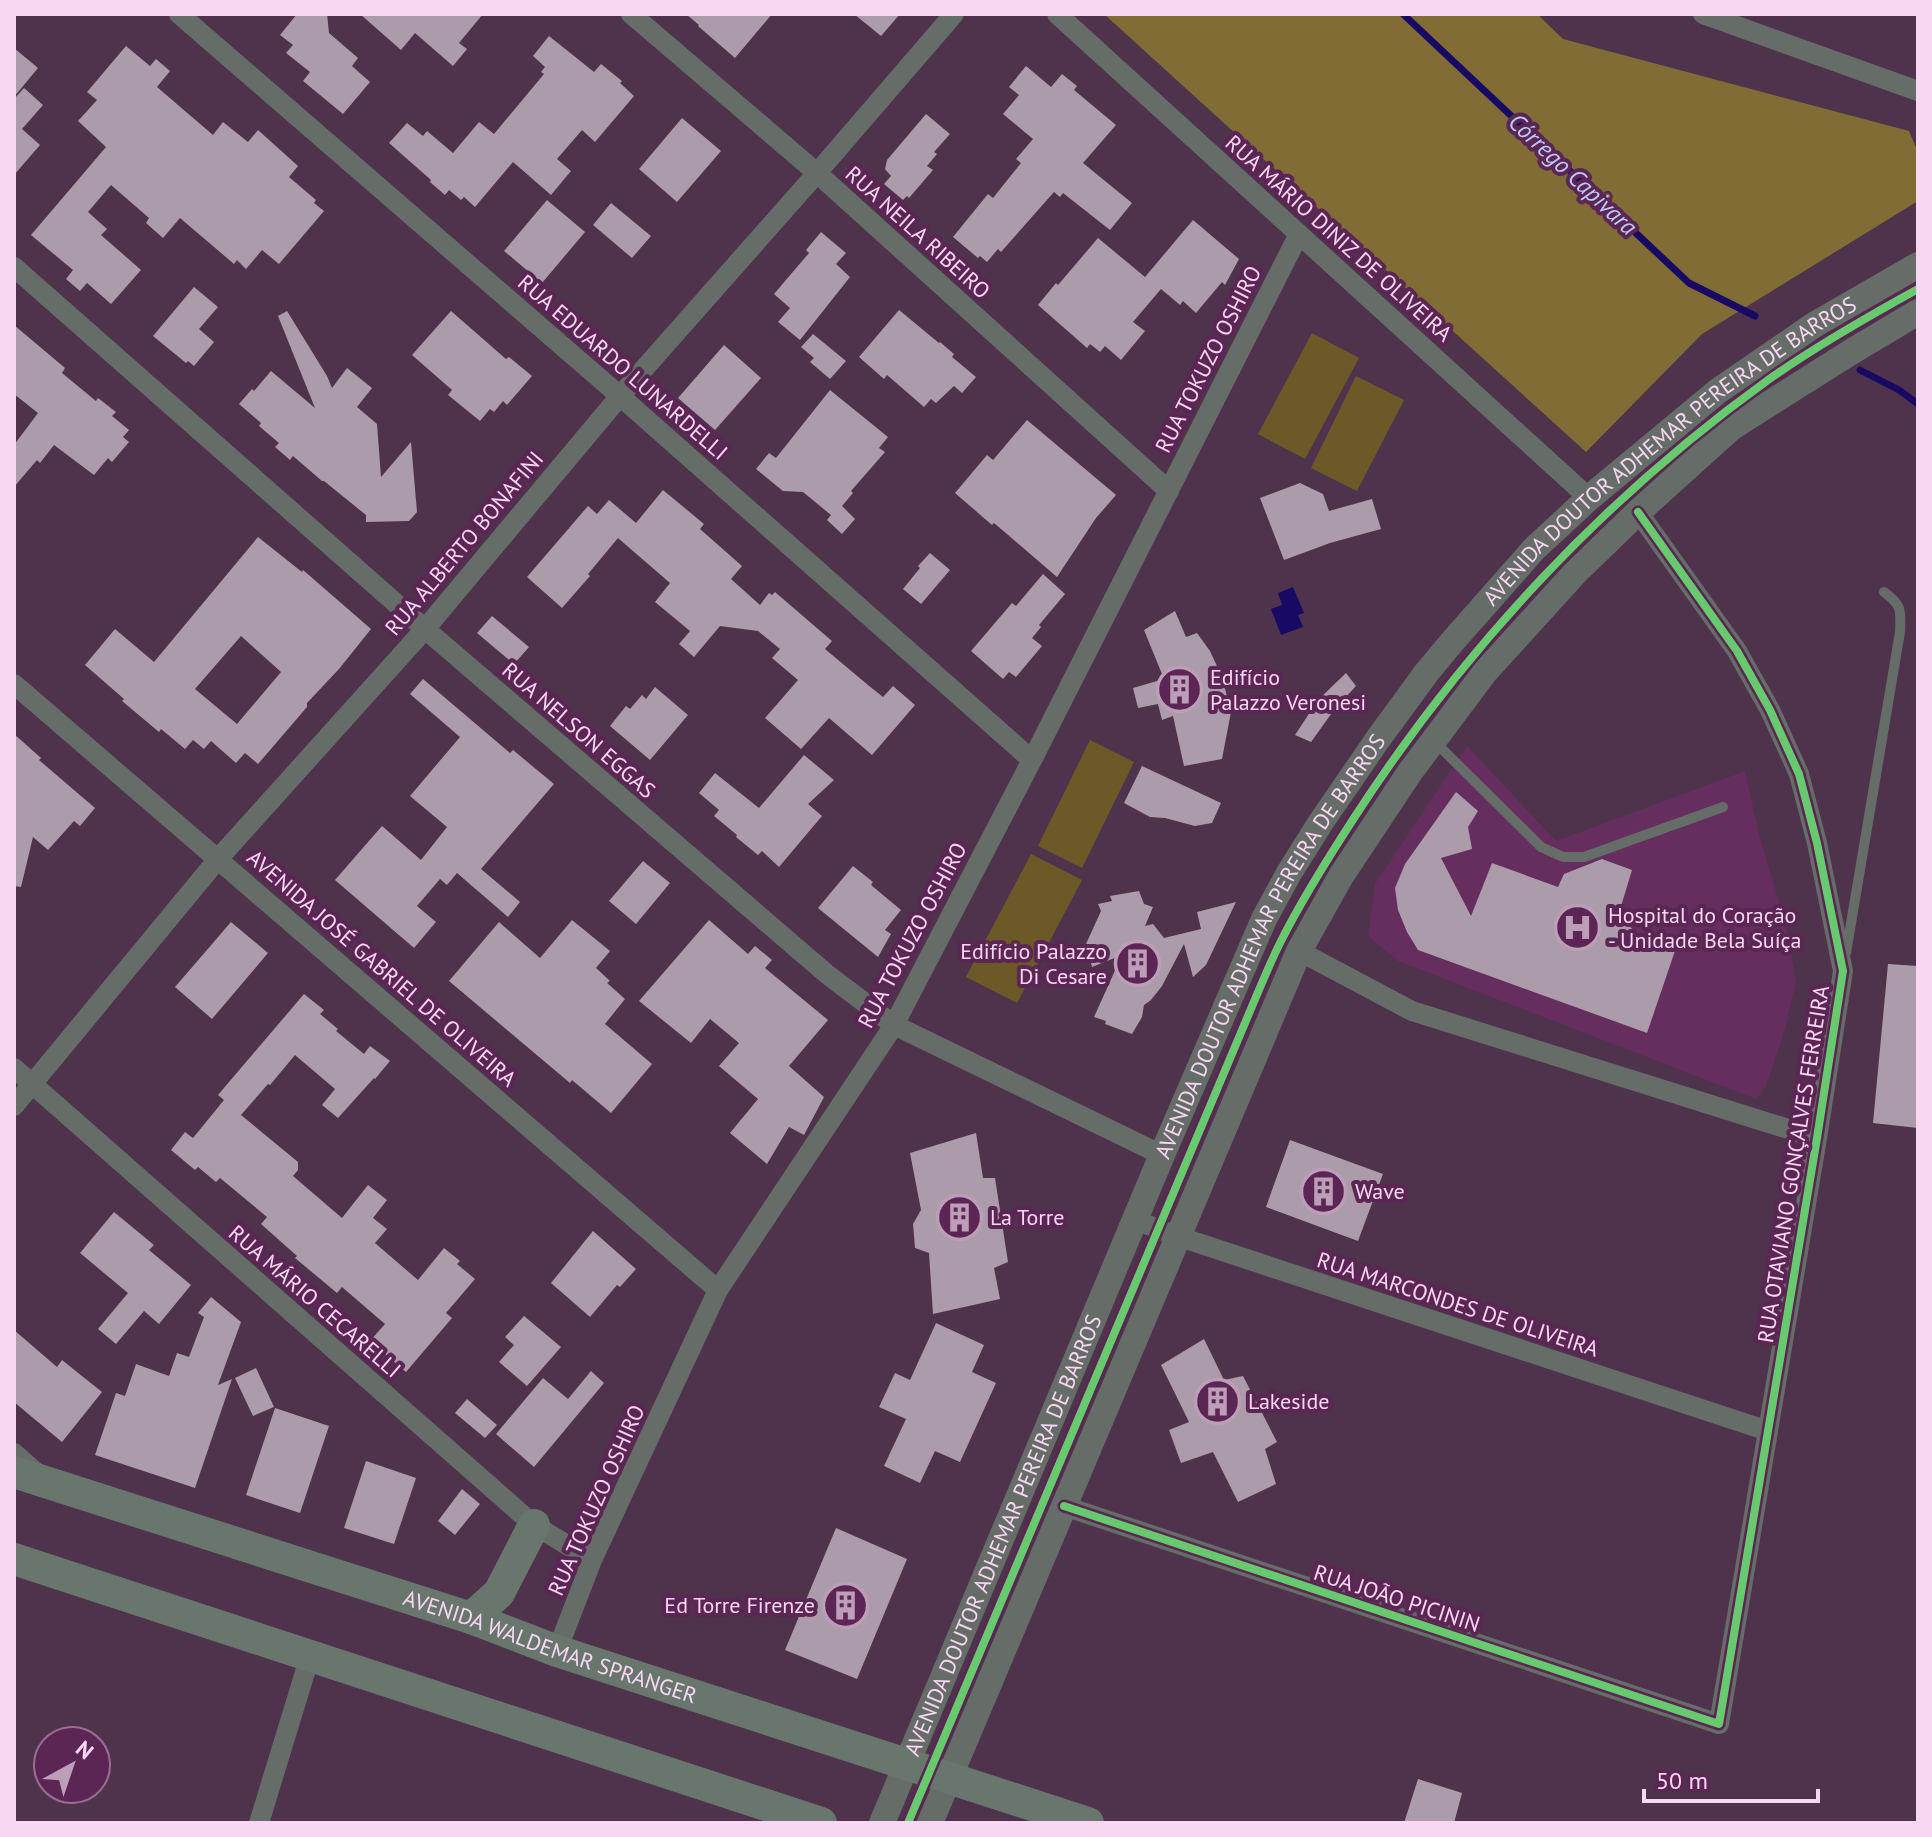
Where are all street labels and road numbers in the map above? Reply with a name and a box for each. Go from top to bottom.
street label: RUA MÁRIO DINIZ DE OLIVEIRA [1220,129,1458,347]
street label: RUA NEILA RIBEIRO [840,160,996,304]
street label: RUA TOKUZO OSHIRO [1149,261,1267,457]
street label: RUA EDUARDO LUNARDELLI [512,268,734,466]
street label: AVENIDA DOUTOR ADHEMAR PEREIRA DE BARROS [1477,290,1861,611]
street label: RUA ALBERTO BONAFINI [379,445,549,641]
street label: RUA NELSON EGGAS [497,656,661,804]
street label: AVENIDA DOUTOR ADHEMAR PEREIRA DE BARROS [1148,728,1391,1163]
street label: RUA TOKUZO OSHIRO [851,837,973,1033]
street label: AVENIDA JOSÉ GABRIEL DE OLIVEIRA [242,843,522,1093]
street label: RUA OTAVIANO GONÇALVES FERREIRA [1751,983,1835,1345]
street label: RUA MÁRIO CECARELLI [223,1219,407,1383]
street label: RUA MARCONDES DE OLIVEIRA [1314,1245,1602,1363]
street label: AVENIDA DOUTOR ADHEMAR PEREIRA DE BARROS [898,1310,1108,1760]
street label: RUA TOKUZO OSHIRO [541,1400,651,1600]
street label: RUA JOÃO PICININ [1310,1558,1484,1638]
street label: AVENIDA WALDEMAR SPRANGER [400,1583,701,1709]

